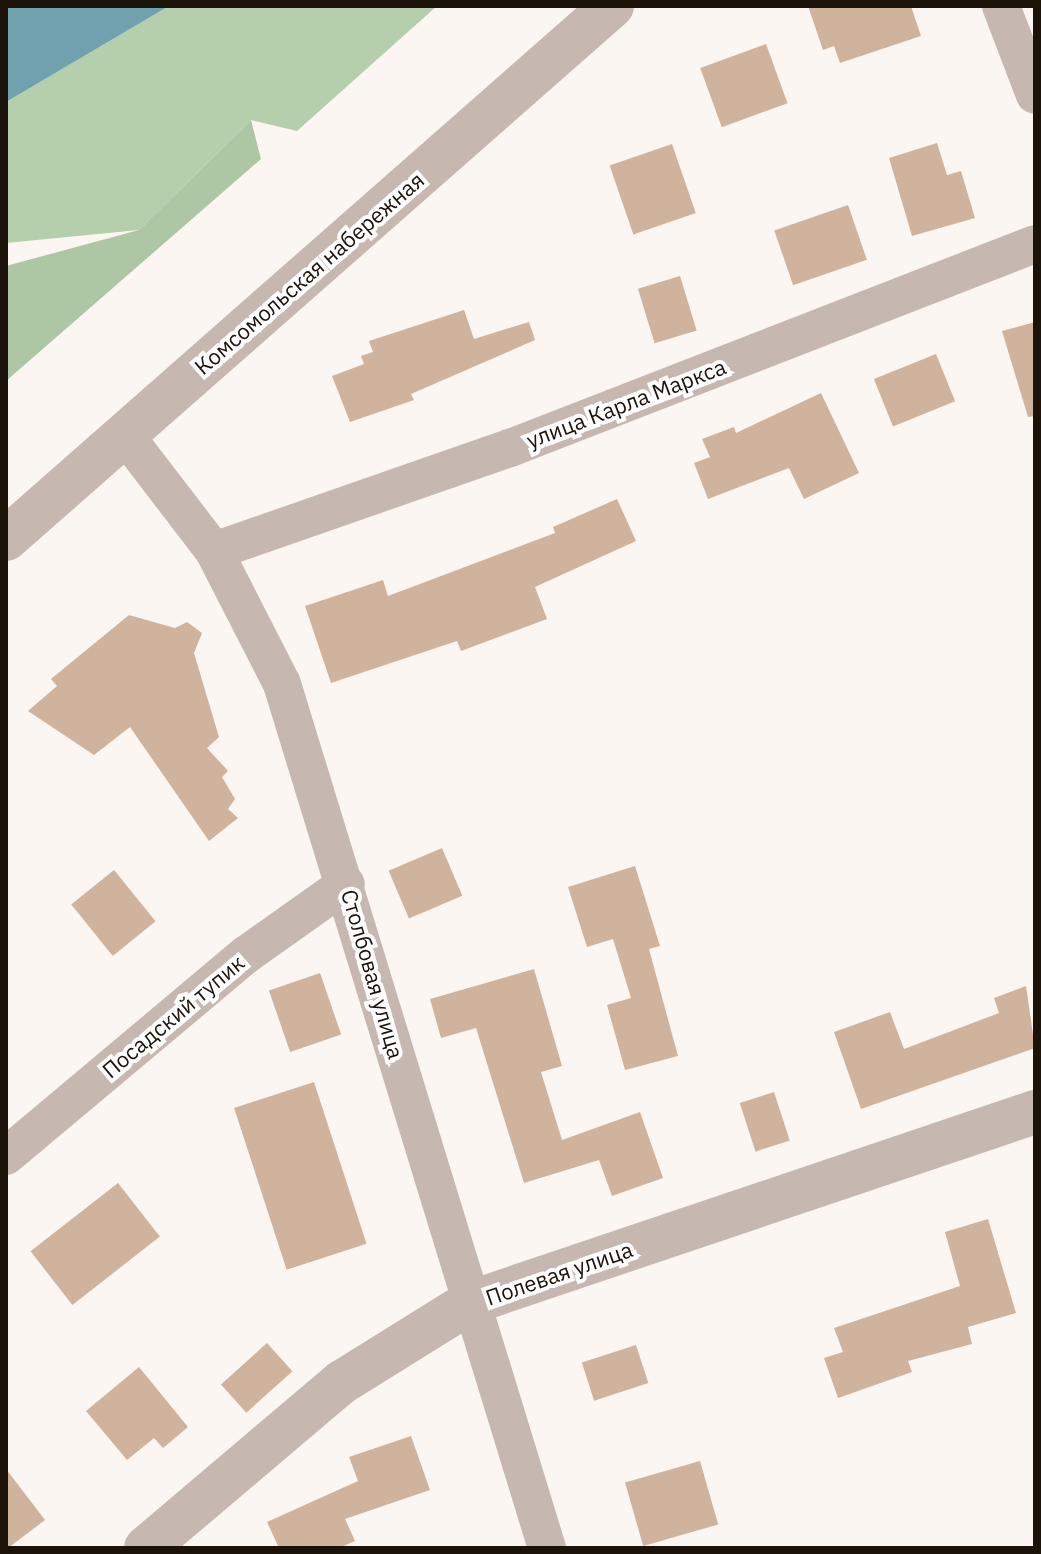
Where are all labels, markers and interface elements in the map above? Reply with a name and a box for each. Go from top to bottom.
street label: Комсомольская набережная [189,166,429,380]
street label: улица Карла Маркса [523,353,729,453]
street label: Столбовая улица [336,886,410,1062]
street label: Посадский тупик [97,949,249,1083]
street label: Полевая улица [482,1235,636,1311]

